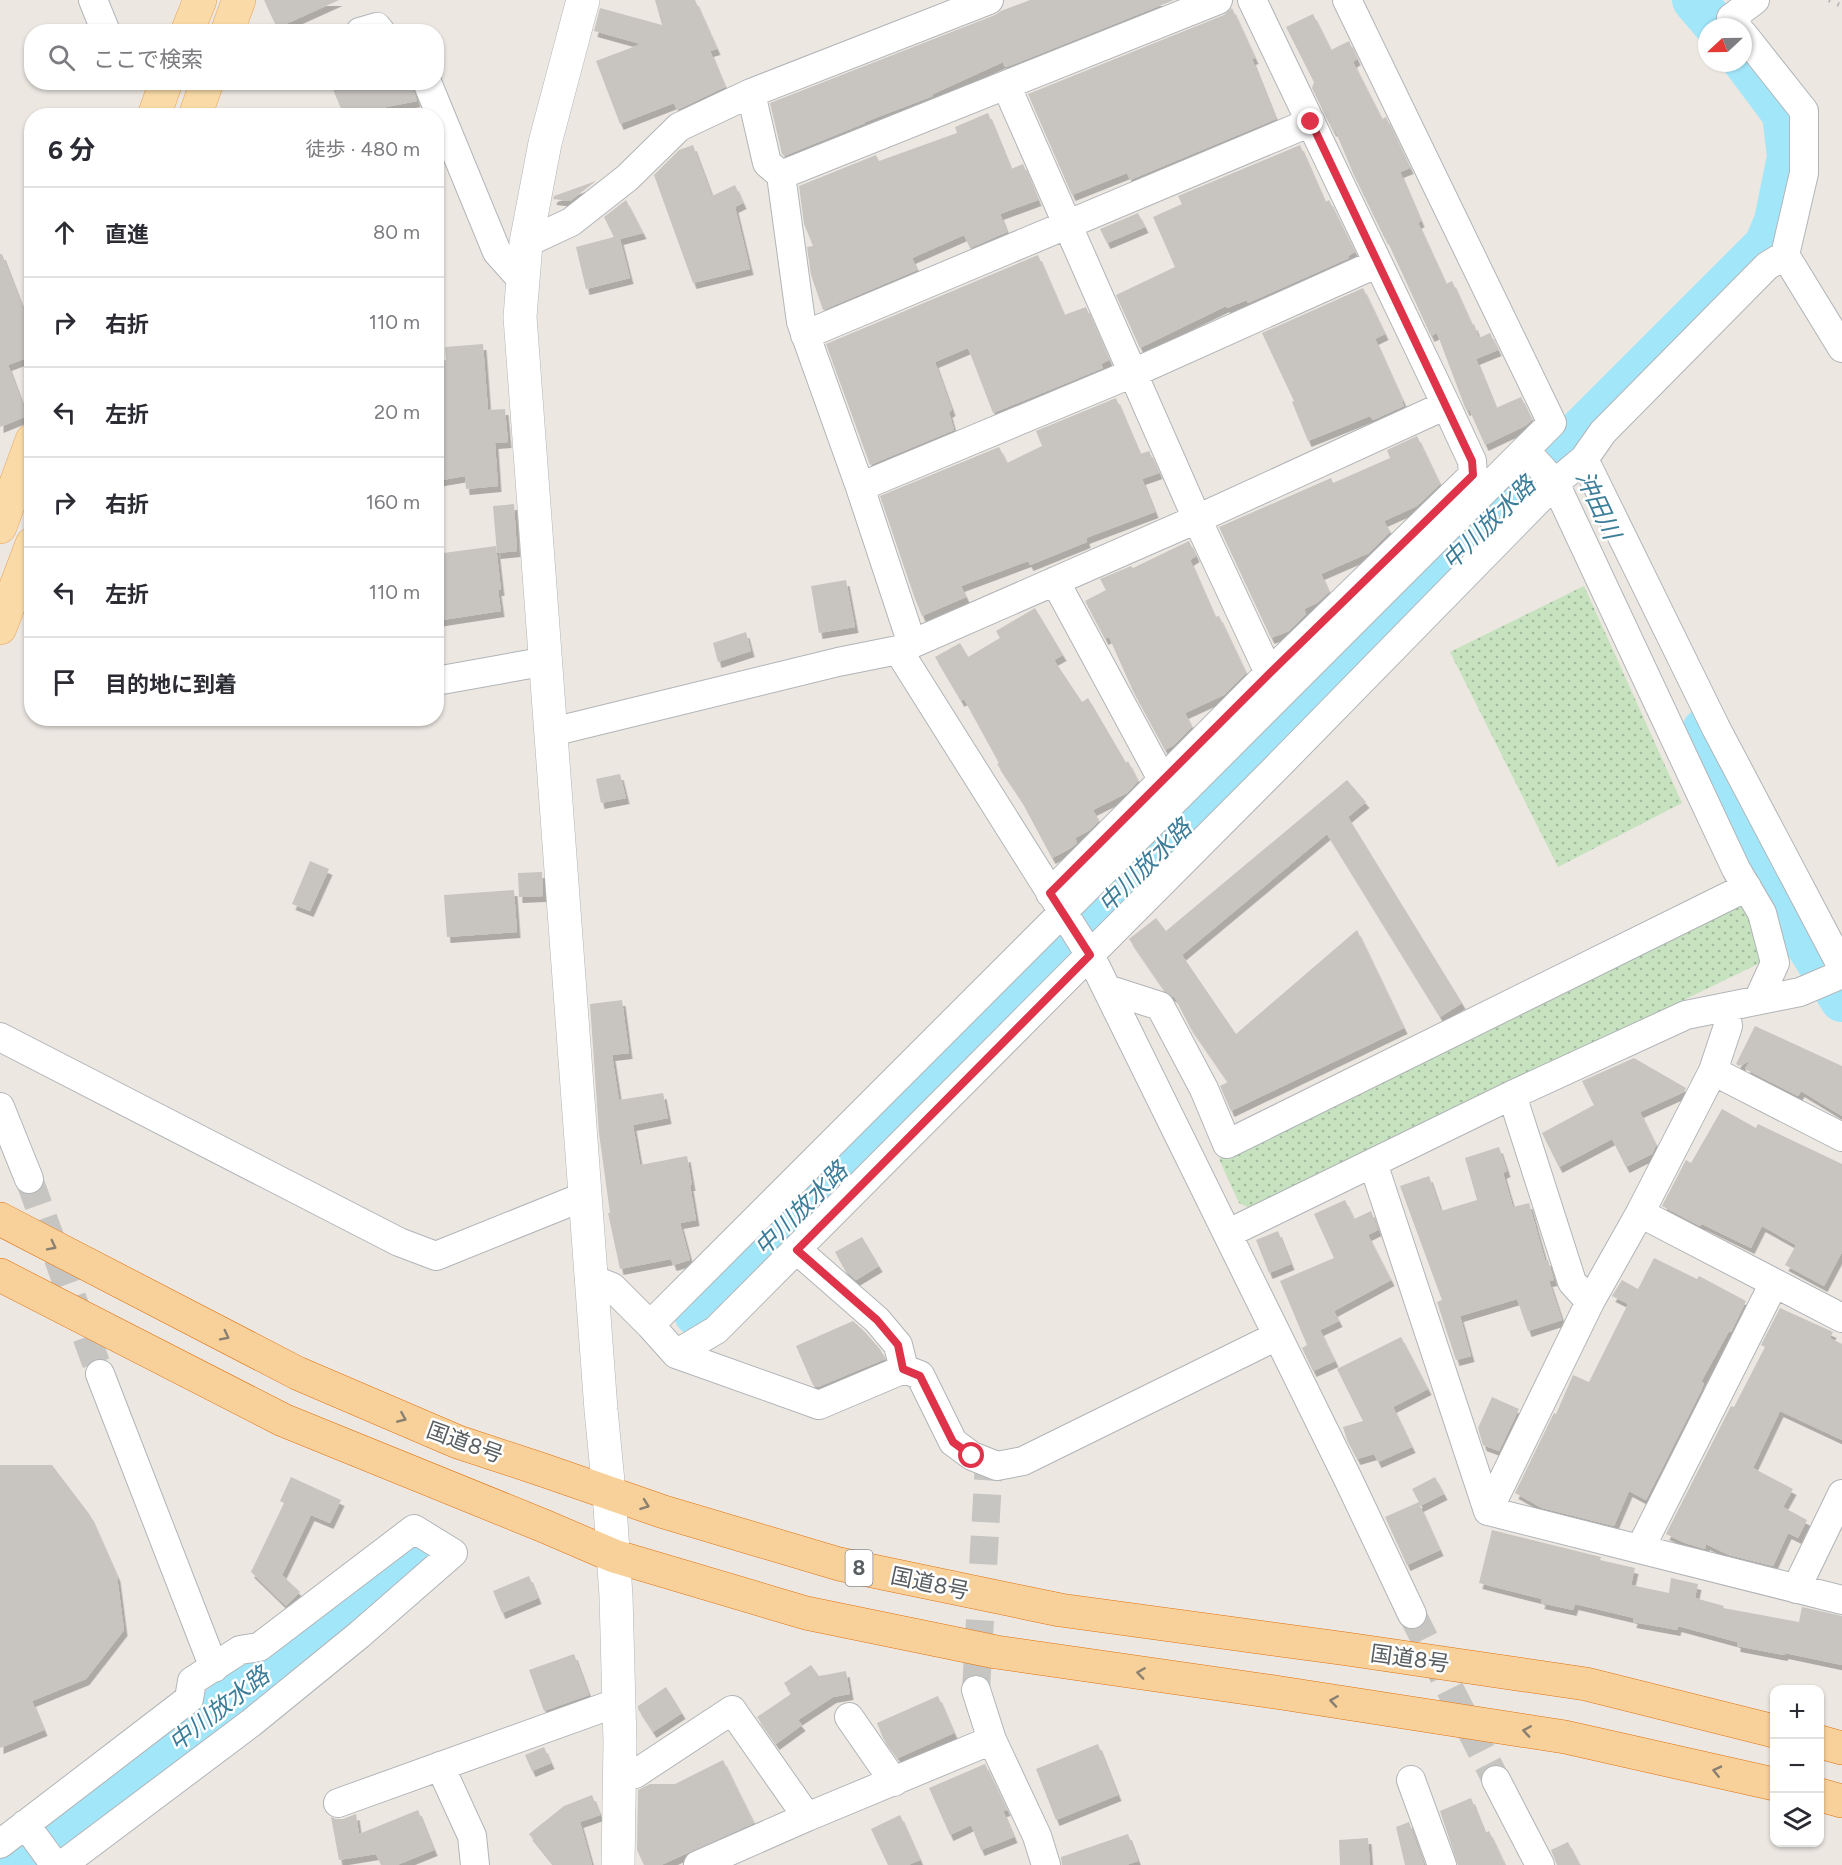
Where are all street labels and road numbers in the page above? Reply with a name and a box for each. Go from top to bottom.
street label: 国道8号 [423,1416,507,1469]
road number: 8 [846,1550,872,1586]
street label: 国道8号 [888,1562,972,1605]
street label: 国道8号 [1369,1640,1451,1677]

